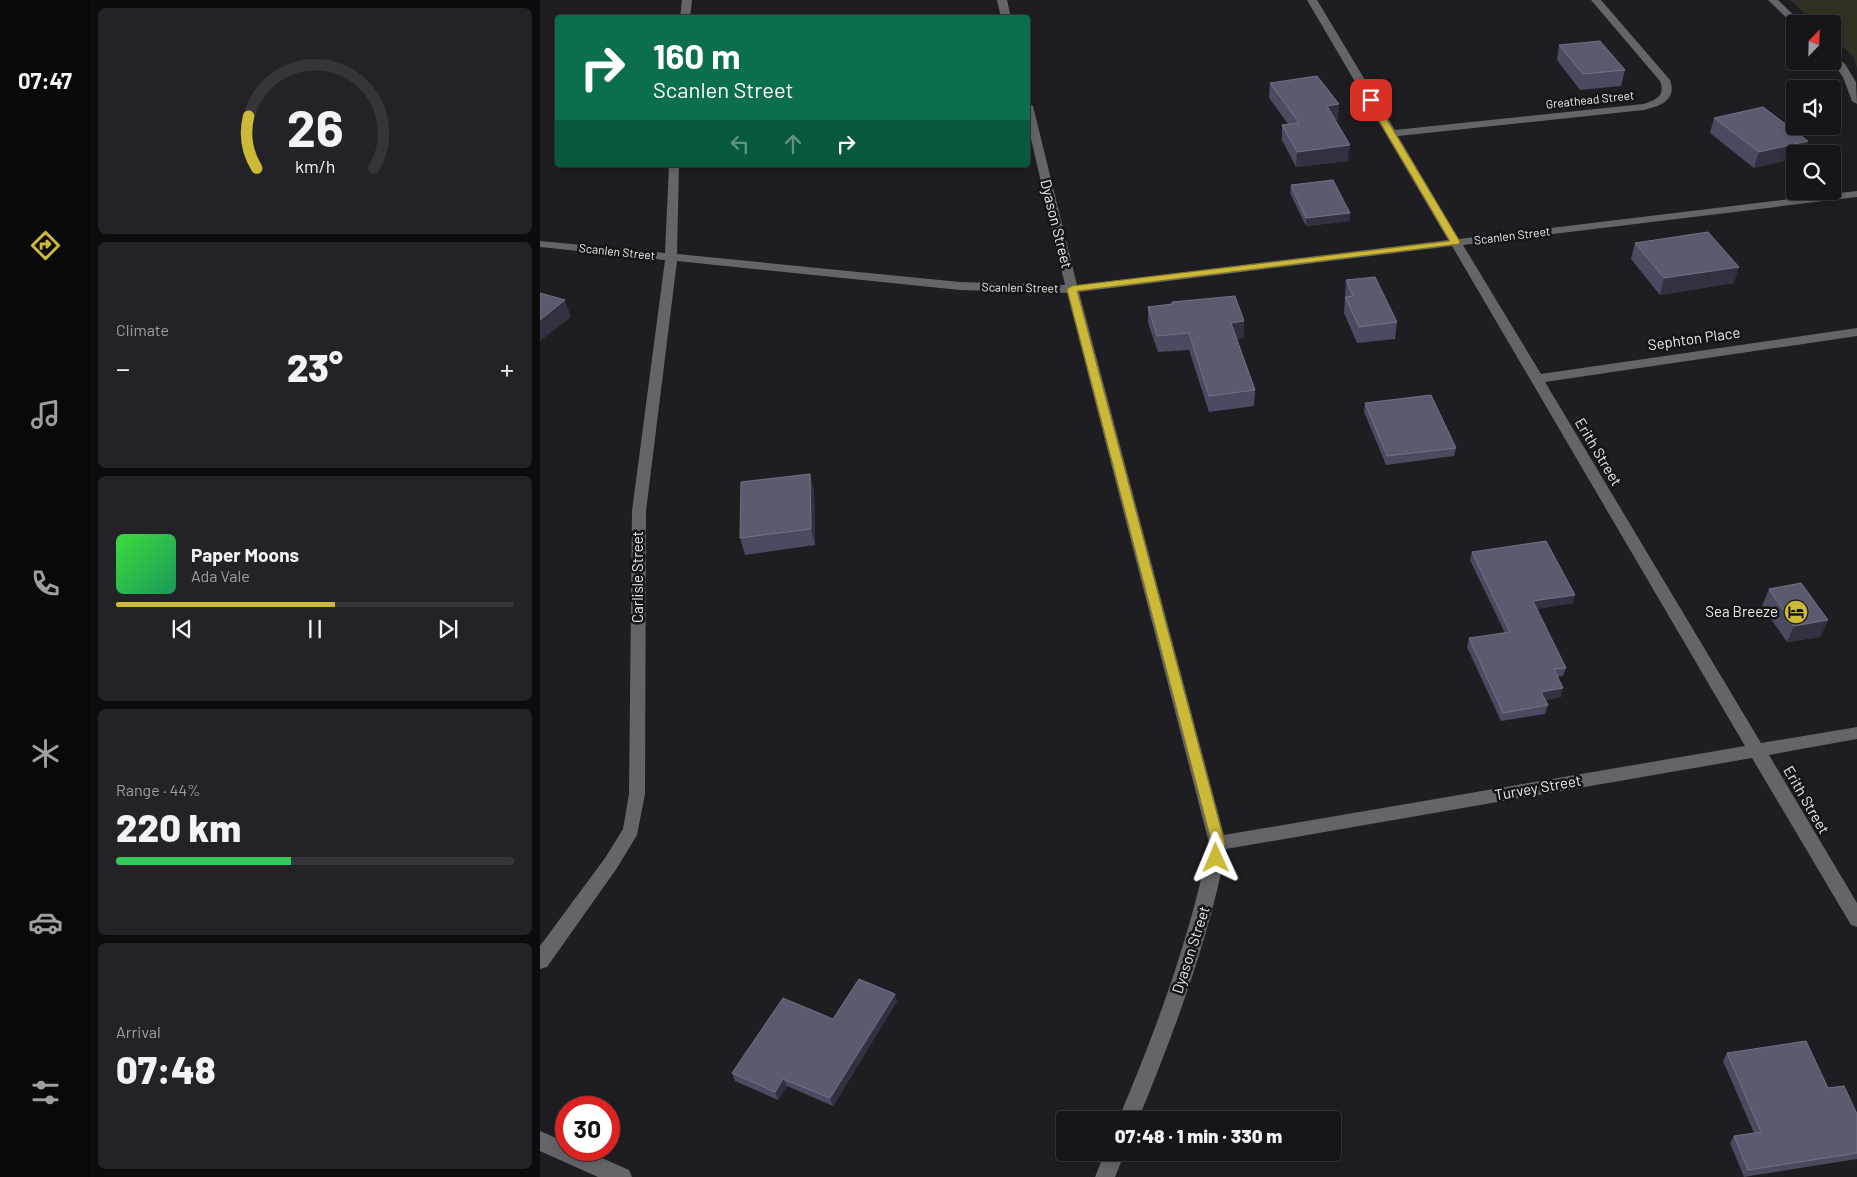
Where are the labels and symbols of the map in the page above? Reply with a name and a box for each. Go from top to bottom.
north arrow [1786,15,1841,70]
pin [1350,79,1392,121]
street label: Greathead Street [1545,87,1635,111]
street label: Dyason Street [1037,177,1077,270]
street label: Scanlen Street [1473,223,1551,247]
street label: Scanlen Street [578,240,656,262]
street label: Scanlen Street [982,279,1058,295]
street label: Sephton Place [1646,323,1741,353]
street label: Erith Street [1572,414,1626,489]
street label: Carlisle Street [628,531,646,623]
hotel icon: Sea Breeze [1783,599,1809,625]
place label: Sea Breeze [1705,602,1778,620]
street label: Erith Street [1780,762,1834,837]
street label: Turvey Street [1493,771,1582,803]
position arrow [1189,831,1241,883]
street label: Dyason Street [1167,904,1213,996]
speed limit sign: 30 [555,1096,620,1161]

